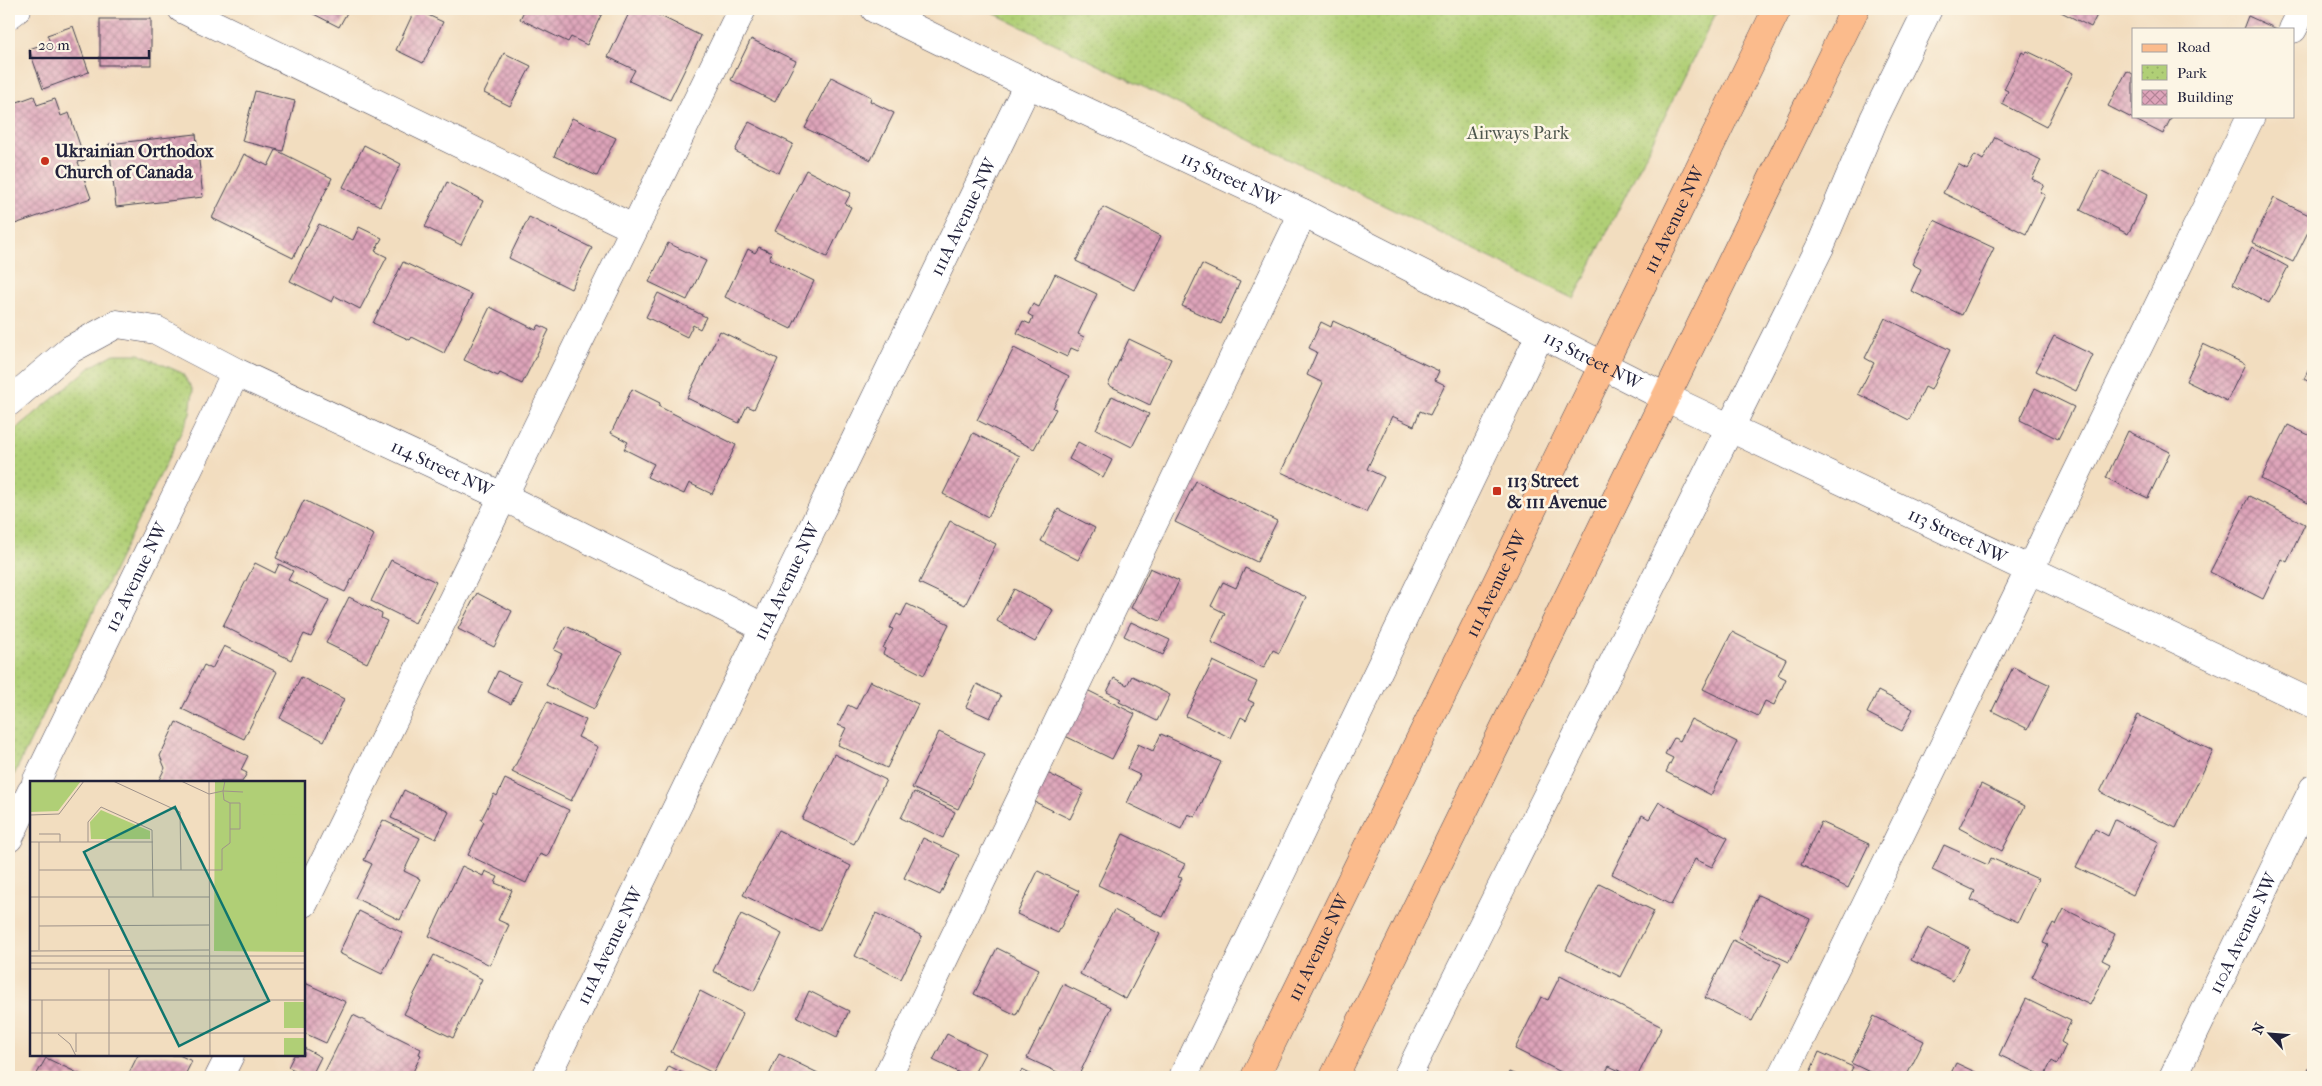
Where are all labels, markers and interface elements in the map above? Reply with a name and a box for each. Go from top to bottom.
scale bar [30,28,149,60]
legend [2132,28,2294,118]
text: 20 m [38,36,70,54]
text: Road [2177,38,2211,56]
text: Park [2177,64,2207,82]
text: Building [2177,88,2234,106]
park label: Airways Park [1466,123,1570,144]
place label: Ukrainian Orthodox Church of Canada [54,141,214,183]
street label: 113 Street NW [1178,147,1284,212]
street label: 111A Avenue NW [926,154,1001,279]
marker: Ukrainian Orthodox Church of Canada [39,155,51,167]
street label: 111 Avenue NW [1639,162,1710,277]
street label: 113 Street NW [1540,327,1646,394]
street label: 114 Street NW [388,435,498,501]
place label: 113 Street & 111 Avenue [1507,471,1607,513]
marker: 113 Street & 111 Avenue [1491,485,1503,497]
street label: 113 Street NW [1905,503,2012,569]
street label: 112 Avenue NW [100,518,172,635]
street label: 111A Avenue NW [749,518,825,644]
street label: 111 Avenue NW [1461,526,1532,641]
inset map [30,781,305,1056]
street label: 110A Avenue NW [2205,868,2282,997]
street label: 111A Avenue NW [572,882,648,1008]
street label: 111 Avenue NW [1283,889,1354,1005]
north arrow [2244,1008,2294,1058]
text: N [2249,1020,2269,1037]

